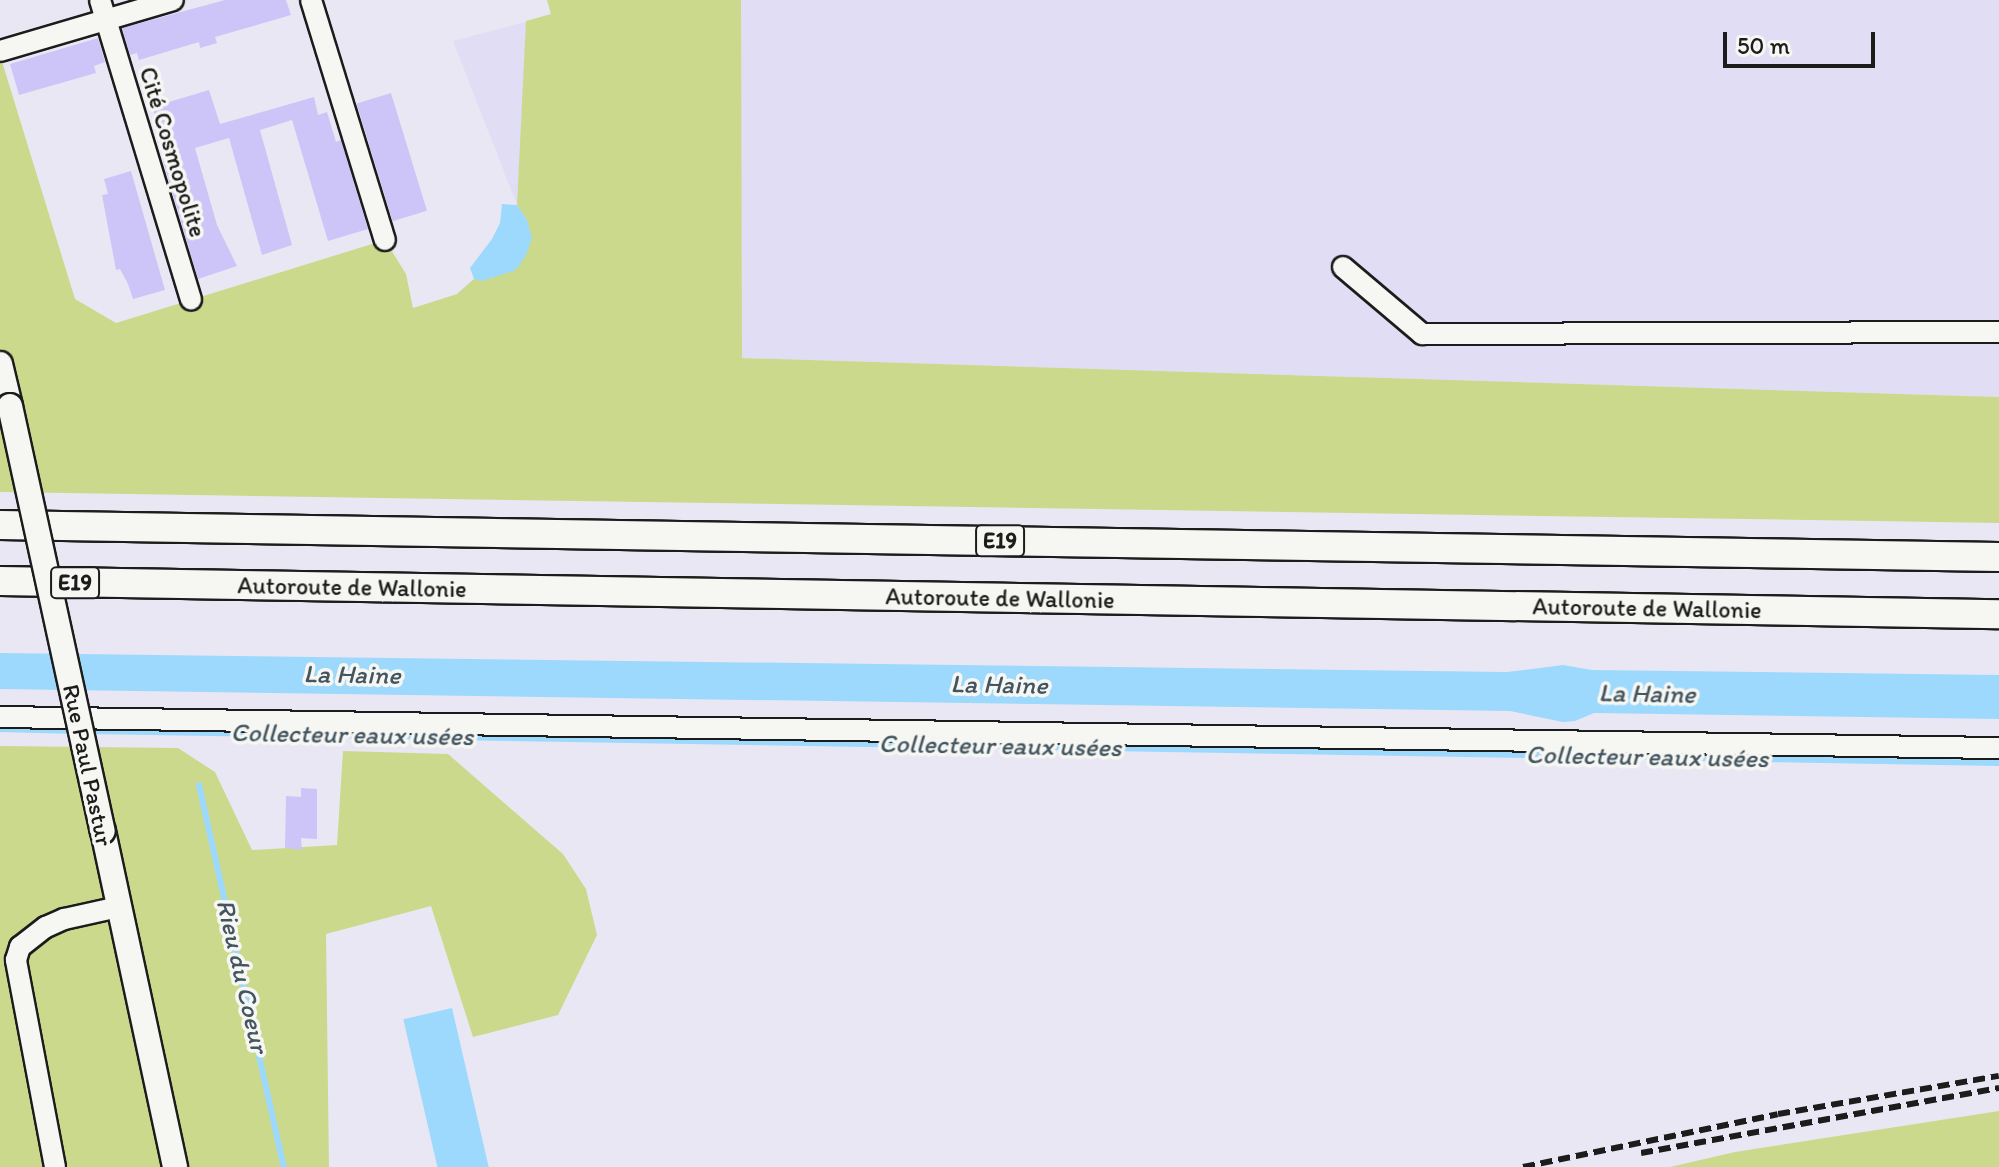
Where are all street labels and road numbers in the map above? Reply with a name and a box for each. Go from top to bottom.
street label: Cité Cosmopolite [134,64,212,240]
road number: E19 [974,523,1026,559]
road number: E19 [49,565,101,601]
street label: Autoroute de Wallonie [237,571,467,603]
street label: Autoroute de Wallonie [885,582,1115,614]
street label: Autoroute de Wallonie [1532,592,1762,624]
street label: Rue Paul Pastur [57,682,119,848]

